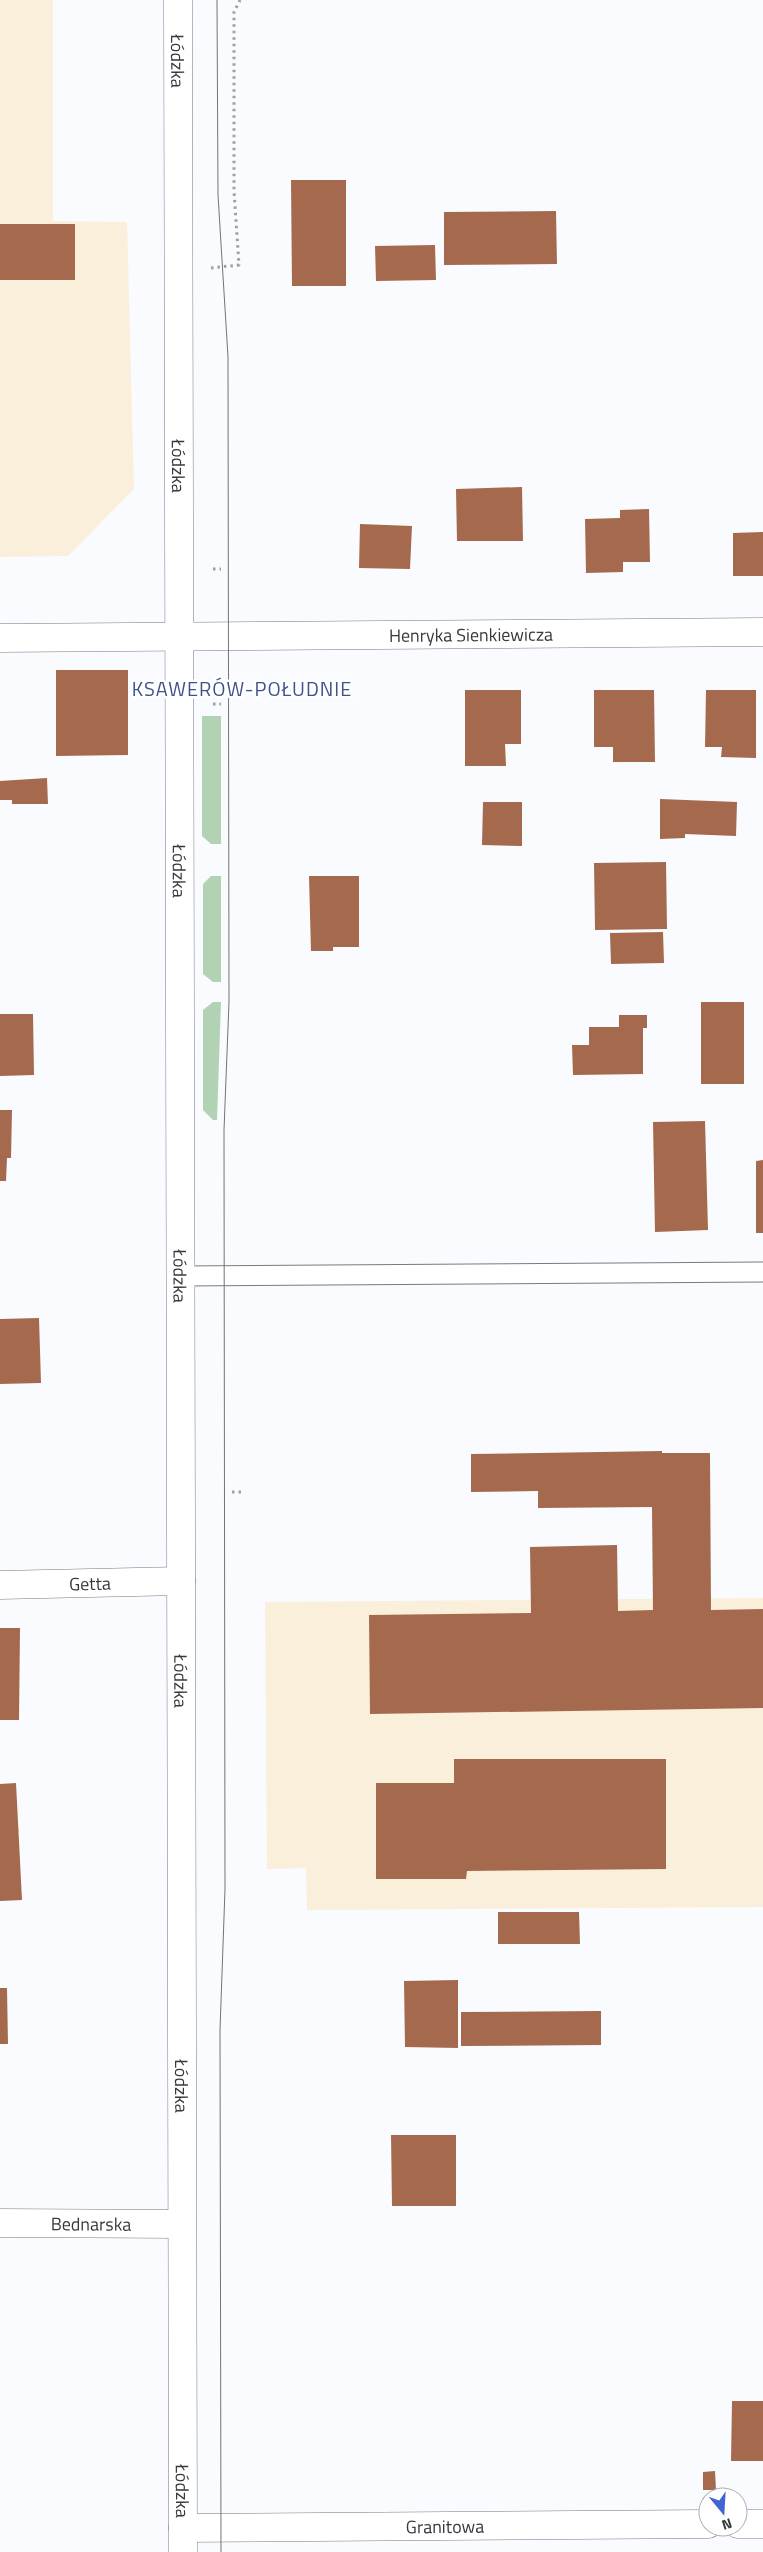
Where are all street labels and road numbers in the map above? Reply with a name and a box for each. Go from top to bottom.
street label: Łódzka [165,33,192,88]
street label: Łódzka [165,438,192,493]
street label: Henryka Sienkiewicza [389,620,553,648]
street label: Łódzka [166,843,193,898]
street label: Łódzka [167,1248,194,1303]
street label: Getta [69,1569,111,1597]
street label: Łódzka [168,1653,195,1708]
street label: Łódzka [169,2058,196,2113]
street label: Bednarska [51,2210,131,2237]
street label: Łódzka [169,2463,196,2518]
street label: Granitowa [406,2512,484,2540]

